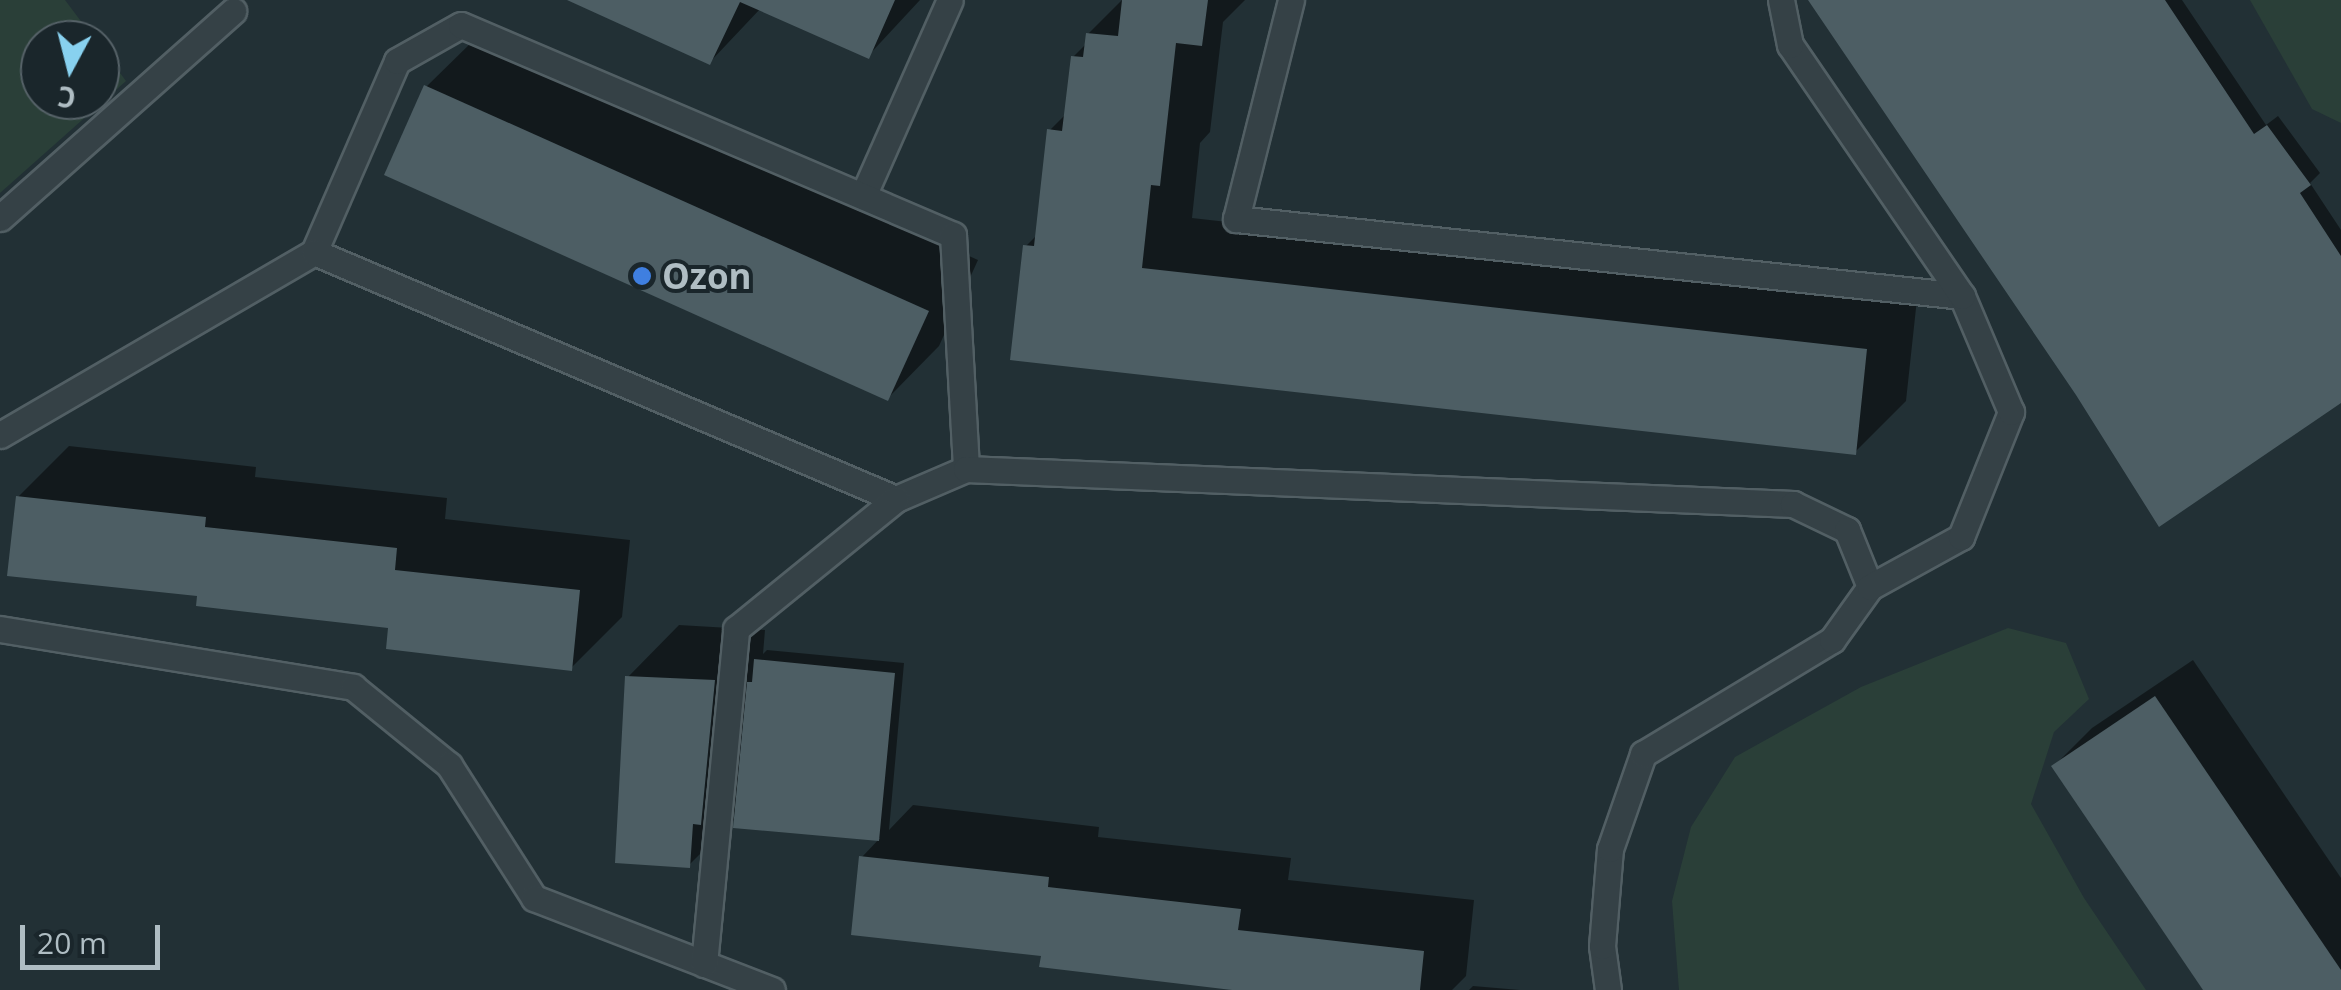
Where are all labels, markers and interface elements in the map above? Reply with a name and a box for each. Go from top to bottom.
north arrow [20,20,120,120]
text: С [55,78,78,118]
place label: Ozon [662,255,752,297]
marker: Ozon [631,265,653,287]
scale bar [25,905,165,967]
text: 20 m [37,922,107,963]

